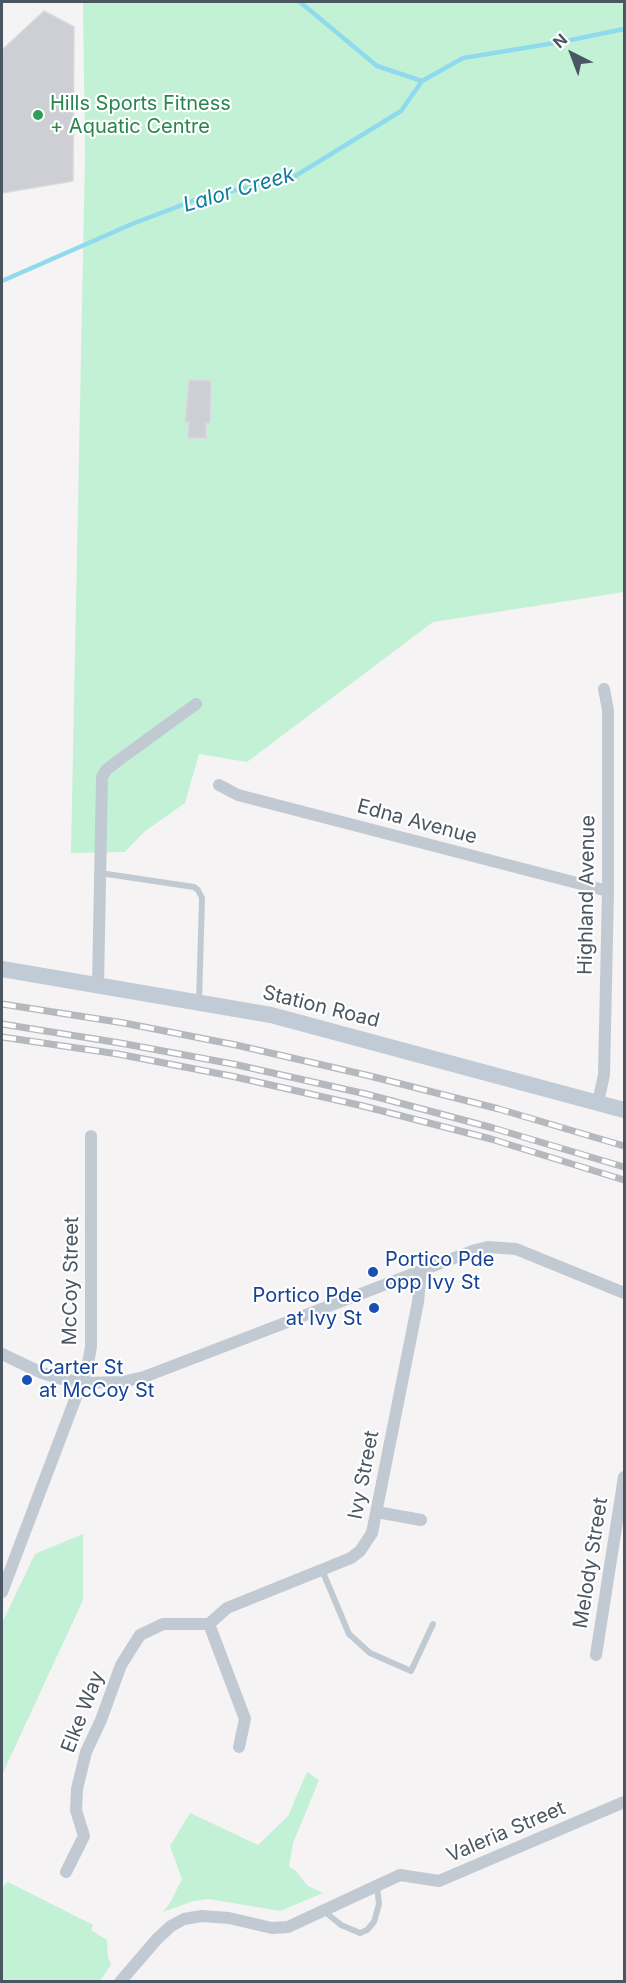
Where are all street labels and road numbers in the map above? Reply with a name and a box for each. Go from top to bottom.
street label: Edna Avenue [354,794,480,850]
street label: Highland Avenue [574,815,600,975]
street label: Station Road [260,981,382,1033]
street label: McCoy Street [58,1216,84,1346]
street label: Ivy Street [344,1429,384,1521]
street label: Melody Street [569,1496,613,1630]
street label: Elke Way [56,1668,110,1756]
street label: Valeria Street [443,1796,569,1868]

